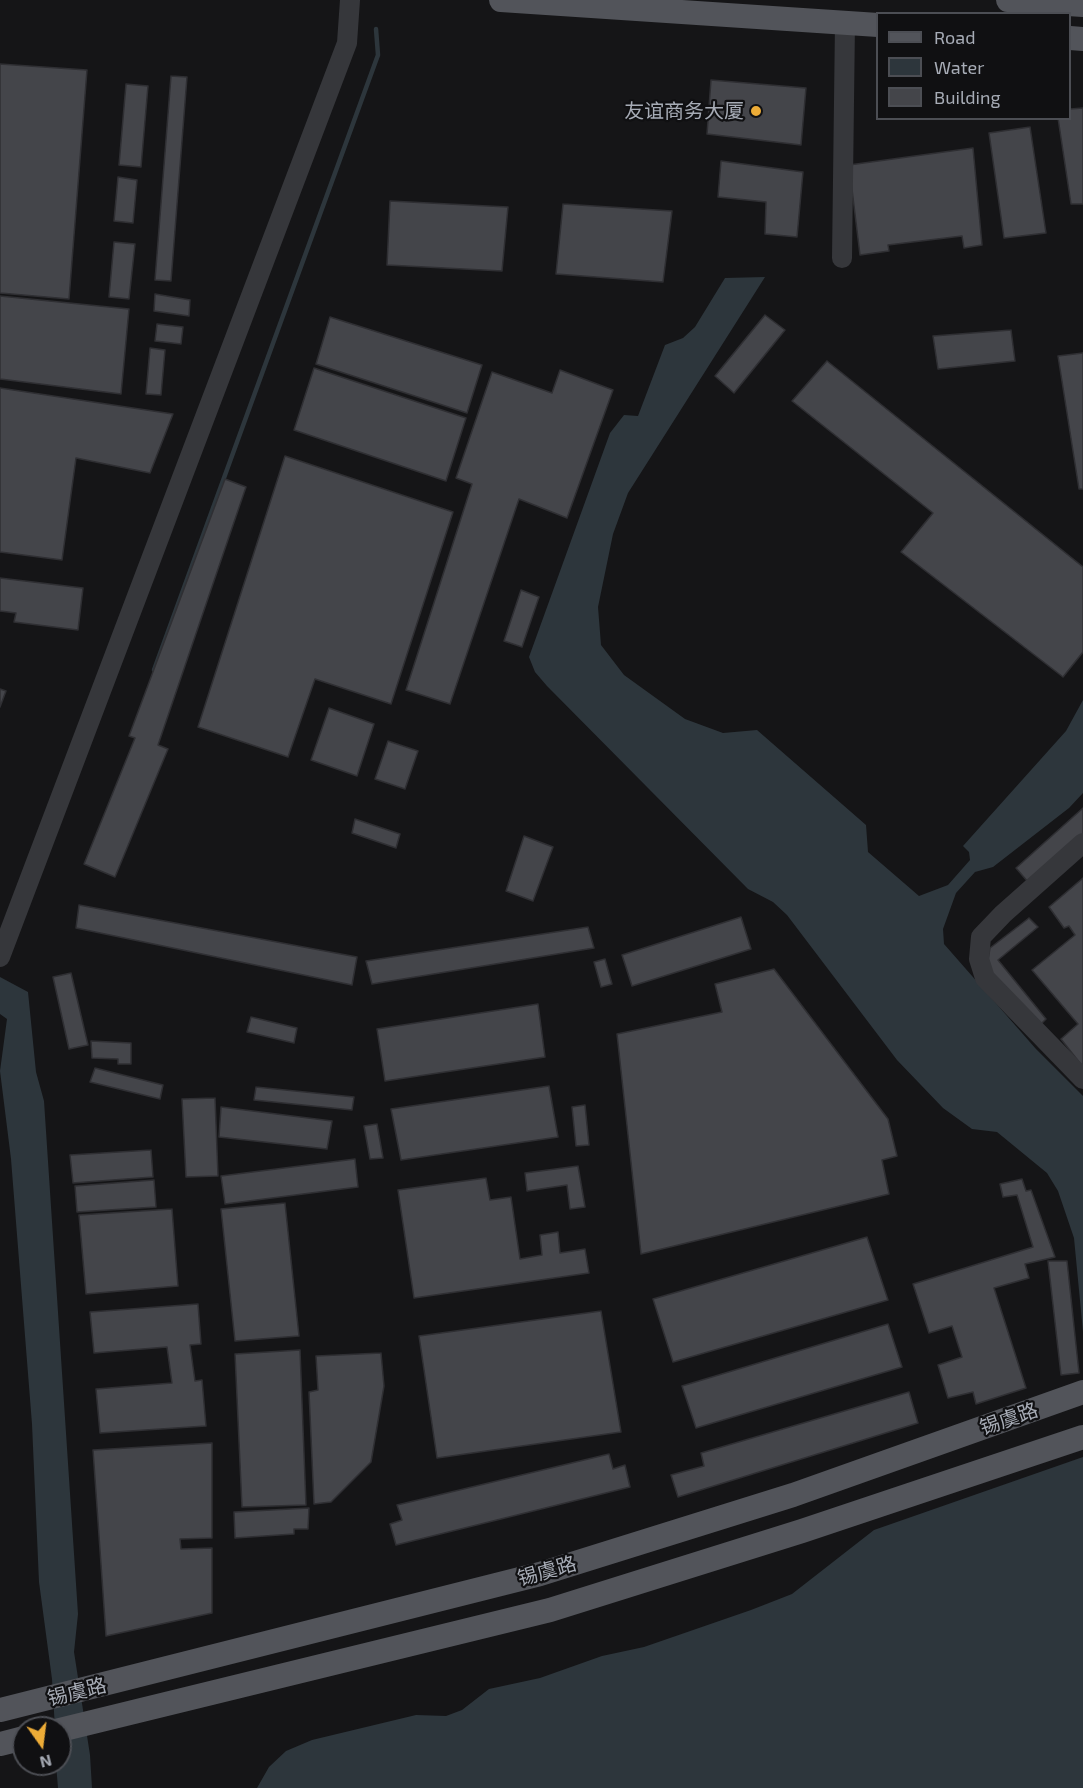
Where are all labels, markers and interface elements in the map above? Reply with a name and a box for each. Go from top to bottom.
legend [876,12,1071,120]
text: Road [934,26,975,48]
text: Water [934,56,984,78]
text: Building [934,86,1001,108]
place label: 友谊商务大厦 [624,99,744,123]
marker: 友谊商务大厦 [749,104,763,118]
street label: 锡虞路 [977,1398,1041,1440]
street label: 锡虞路 [515,1551,579,1591]
street label: 锡虞路 [45,1673,109,1711]
north arrow [12,1716,72,1776]
text: N [38,1751,54,1773]

